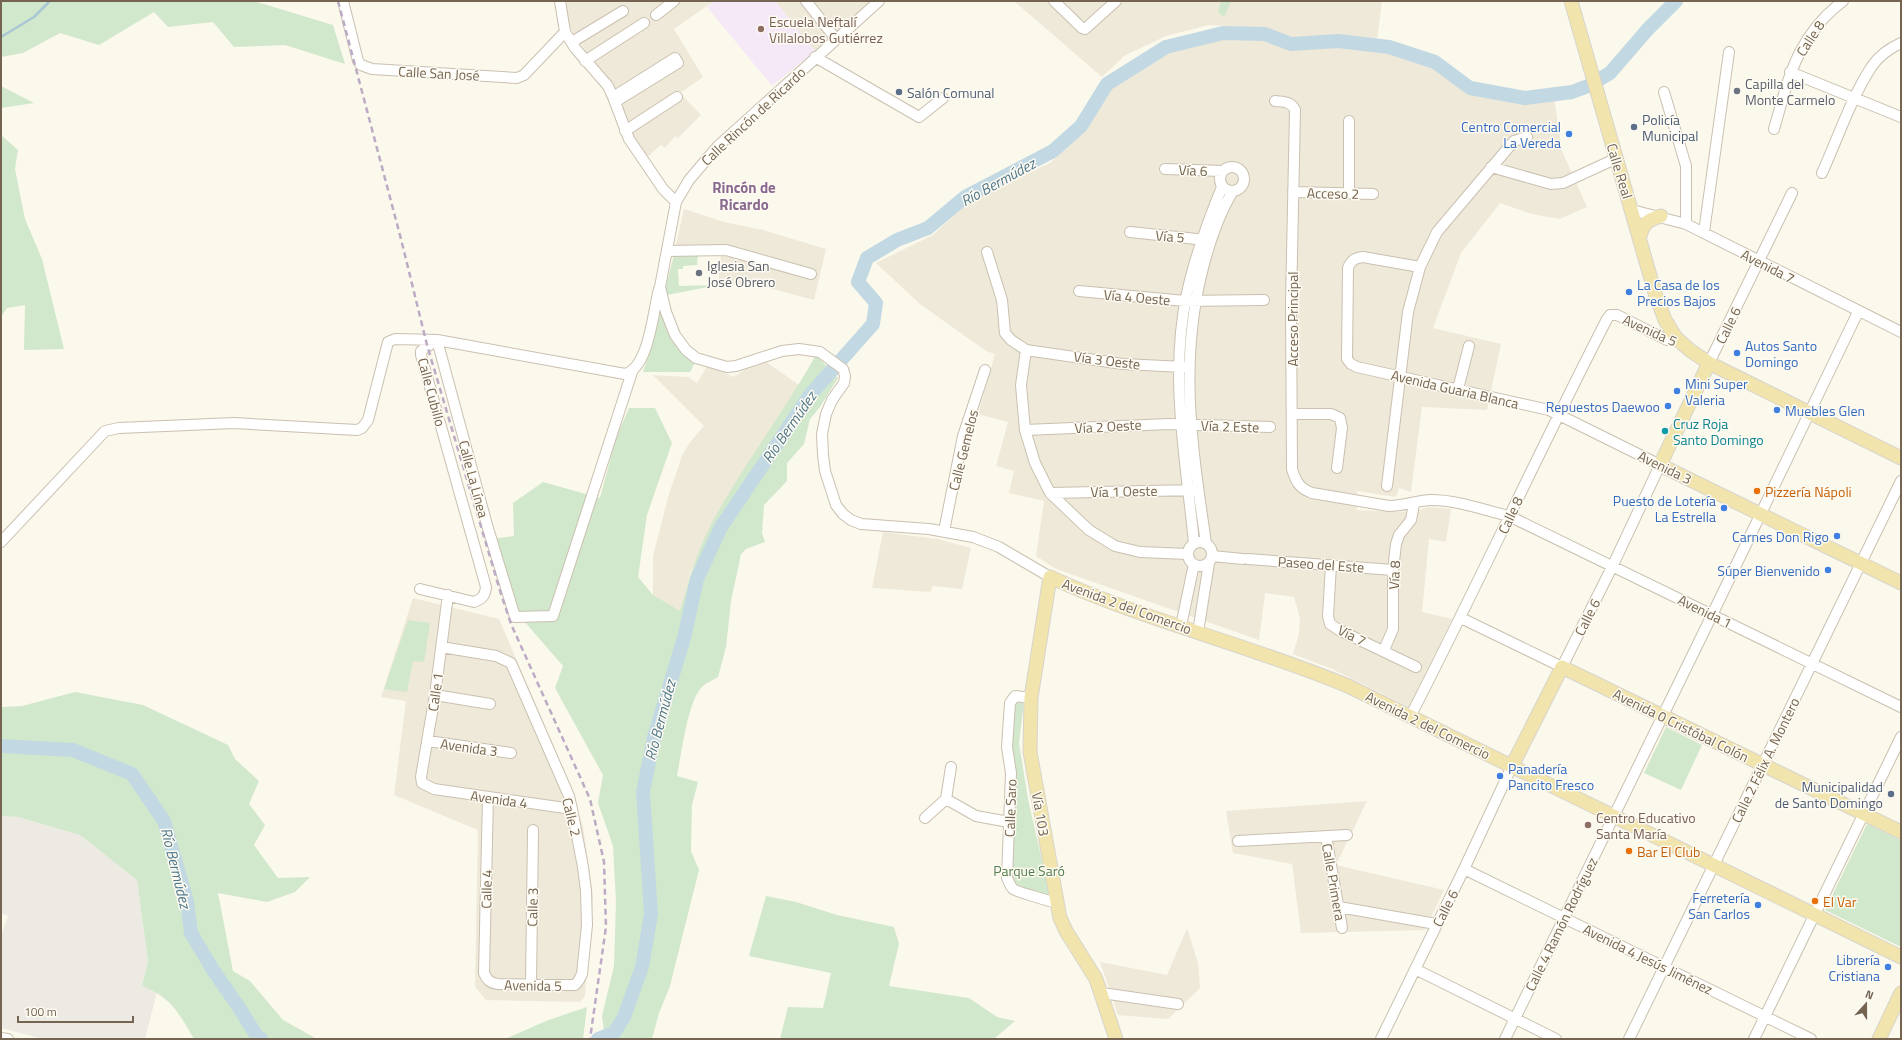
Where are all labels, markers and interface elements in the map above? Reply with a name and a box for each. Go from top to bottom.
place label: Escuela Neftalí Villalobos Gutiérrez [769,11,883,48]
street label: Calle 8 [1791,16,1830,60]
marker: Escuela Neftalí Villalobos Gutiérrez [756,24,766,34]
street label: Calle San José [398,60,480,86]
street label: Calle Rincón de Ricardo [696,62,810,170]
place label: Capilla del Monte Carmelo [1745,73,1836,110]
place label: Salón Comunal [907,82,995,103]
marker: Capilla del Monte Carmelo [1732,86,1742,96]
marker: Salón Comunal [894,87,904,97]
place label: Policía Municipal [1642,109,1699,146]
place label: Centro Comercial La Vereda [1461,116,1561,153]
marker: Policía Municipal [1629,122,1639,132]
marker: Centro Comercial La Vereda [1564,129,1574,139]
street label: Calle Real [1602,141,1638,201]
water label: Río Bermúdez [956,151,1041,212]
street label: Vía 6 [1178,159,1208,181]
district label: Rincón de Ricardo [712,176,776,216]
street label: Acceso 2 [1307,182,1359,204]
street label: Vía 5 [1155,224,1186,248]
street label: Avenida 7 [1738,244,1798,288]
place label: Iglesia San José Obrero [707,255,776,292]
marker: Iglesia San José Obrero [694,268,704,278]
street label: Acceso Principal [1282,272,1303,366]
place label: La Casa de los Precios Bajos [1637,274,1720,311]
street label: Vía 4 Oeste [1103,284,1171,310]
marker: La Casa de los Precios Bajos [1624,287,1634,297]
street label: Calle 6 [1710,303,1746,347]
street label: Avenida 5 [1619,309,1681,351]
place label: Autos Santo Domingo [1745,335,1817,372]
street label: Vía 3 Oeste [1072,345,1142,375]
marker: Autos Santo Domingo [1732,348,1742,358]
street label: Calle Cubillo [413,355,451,429]
street label: Avenida Guaria Blanca [1389,364,1521,414]
place label: Mini Super Valeria [1685,373,1748,410]
water label: Río Bermúdez [756,385,823,467]
marker: Mini Super Valeria [1672,386,1682,396]
place label: Repuestos Daewoo [1546,396,1660,417]
place label: Muebles Glen [1785,400,1865,421]
marker: Repuestos Daewoo [1663,401,1673,411]
marker: Muebles Glen [1772,405,1782,415]
street label: Calle Gemelos [943,407,983,493]
place label: Cruz Roja Santo Domingo [1673,413,1764,450]
street label: Vía 2 Oeste [1074,414,1142,438]
street label: Vía 2 Este [1200,414,1260,438]
marker: Cruz Roja Santo Domingo [1660,426,1670,436]
street label: Calle La Línea [454,438,494,520]
street label: Avenida 3 [1634,445,1696,489]
street label: Vía 1 Oeste [1090,480,1158,502]
place label: Pizzería Nápoli [1765,481,1852,502]
marker: Pizzería Nápoli [1752,486,1762,496]
place label: Puesto de Lotería La Estrella [1613,490,1716,527]
street label: Calle 8 [1492,493,1528,537]
marker: Puesto de Lotería La Estrella [1719,503,1729,513]
place label: Carnes Don Rigo [1732,526,1829,547]
marker: Carnes Don Rigo [1832,531,1842,541]
street label: Paseo del Este [1277,551,1365,577]
street label: Vía 8 [1383,560,1405,590]
place label: Súper Bienvenido [1717,560,1820,581]
marker: Súper Bienvenido [1823,565,1833,575]
street label: Avenida 2 del Comercio [1059,573,1195,639]
street label: Avenida 1 [1674,589,1736,633]
street label: Calle 6 [1569,595,1605,639]
street label: Vía 7 [1334,619,1370,651]
street label: Calle 1 [422,671,448,713]
water label: Río Bermúdez [638,676,682,763]
street label: Avenida 0 Cristóbal Colón [1610,683,1752,767]
street label: Avenida 2 del Comercio [1362,686,1494,764]
street label: Calle 2 Félix A. Montero [1725,694,1805,826]
street label: Avenida 3 [439,733,499,761]
place label: Panadería Pancito Fresco [1508,758,1594,795]
marker: Panadería Pancito Fresco [1495,771,1505,781]
place label: Municipalidad de Santo Domingo [1775,776,1883,813]
street label: Calle Saro [998,779,1022,837]
street label: Avenida 4 [469,785,529,813]
marker: Municipalidad de Santo Domingo [1886,789,1896,799]
street label: Vía 103 [1027,790,1055,838]
street label: Calle 2 [557,795,587,839]
place label: Centro Educativo Santa María [1596,807,1696,844]
marker: Centro Educativo Santa María [1583,820,1593,830]
water label: Río Bermúdez [155,825,198,912]
place label: Bar El Club [1637,841,1700,862]
street label: Calle Primera [1317,842,1351,922]
marker: Bar El Club [1624,846,1634,856]
street label: Calle 4 Ramón Rodríguez [1519,853,1603,995]
park label: Parque Saró [993,860,1065,881]
street label: Calle 4 [475,869,497,909]
street label: Calle 6 [1427,886,1463,930]
street label: Calle 3 [521,887,543,927]
place label: Ferretería San Carlos [1688,887,1750,924]
place label: El Var [1823,891,1857,912]
marker: El Var [1810,896,1820,906]
marker: Ferretería San Carlos [1753,900,1763,910]
street label: Avenida 4 Jesús Jiménez [1579,918,1717,1000]
place label: Librería Cristiana [1828,949,1880,986]
marker: Librería Cristiana [1883,962,1893,972]
street label: Avenida 5 [504,974,562,996]
north arrow [1846,984,1886,1024]
text: N [1863,986,1876,1003]
scale bar [18,998,133,1024]
text: 100 m [24,1002,57,1021]

